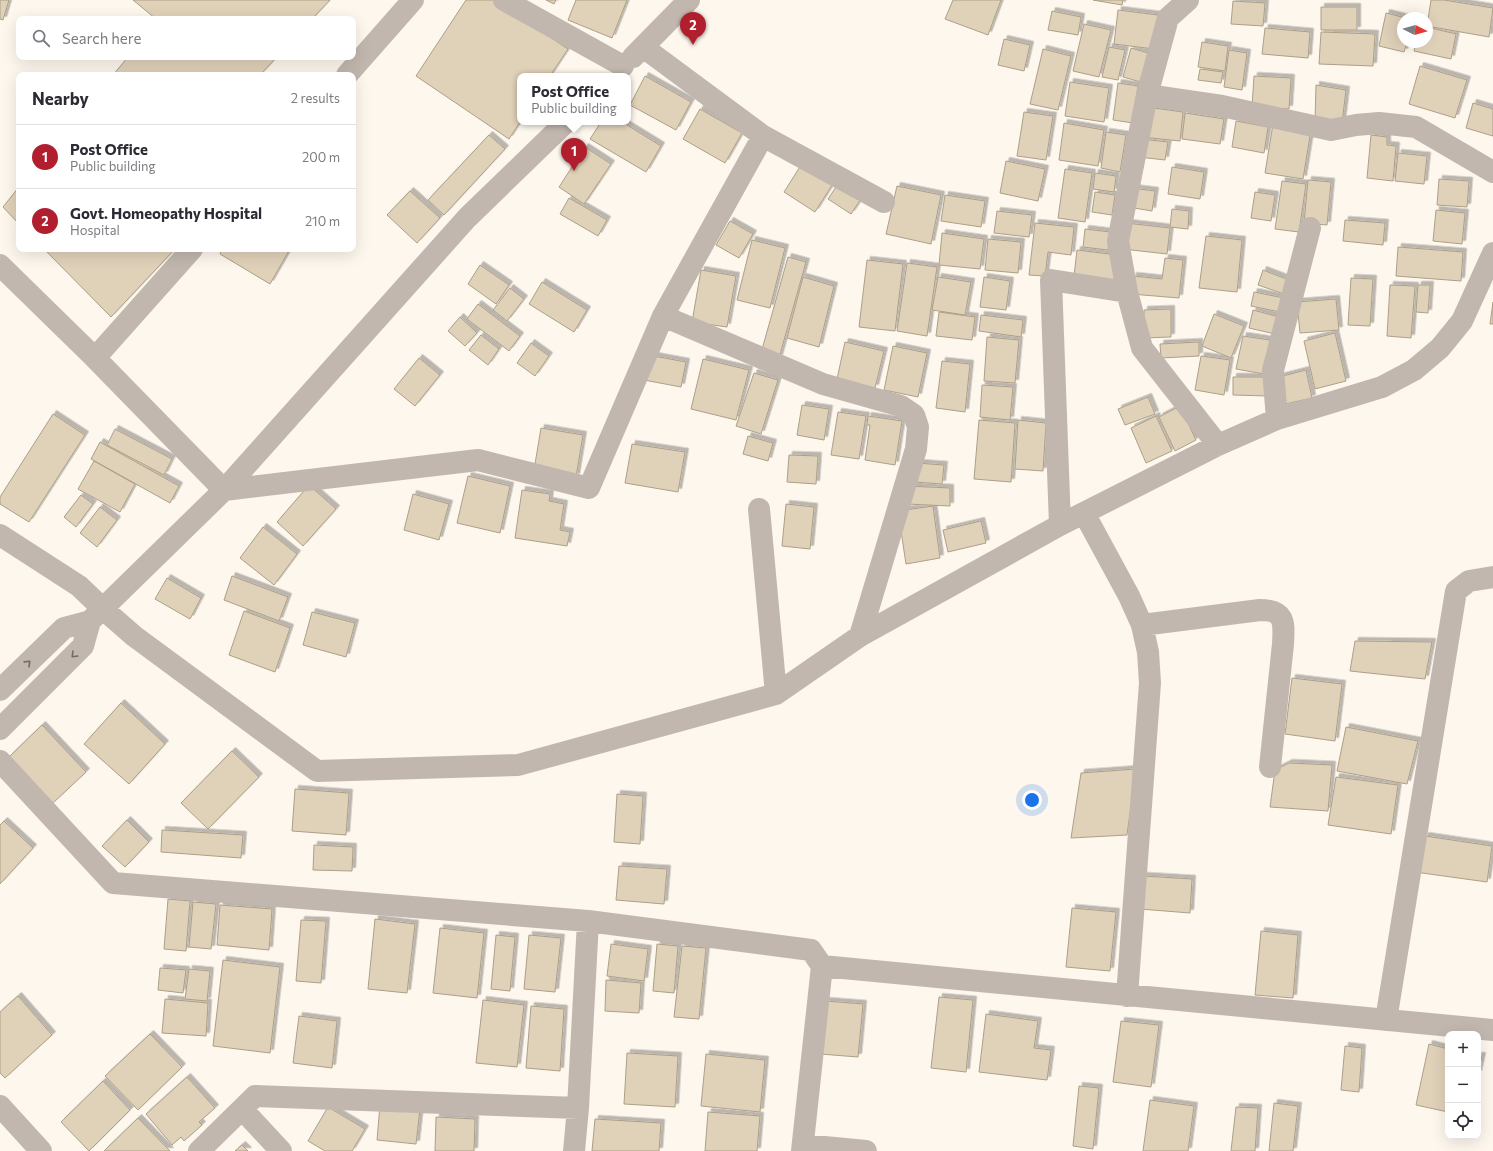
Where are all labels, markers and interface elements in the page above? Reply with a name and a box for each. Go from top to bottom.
pin: 2 [680,12,706,45]
north arrow [1397,12,1433,48]
search box [16,16,356,60]
icon: search [30,27,52,49]
text: Search here [62,29,141,47]
popup [517,73,631,125]
text: Post Office [531,82,609,100]
text: Nearby [32,88,89,109]
text: 2 results [291,90,340,106]
text: Public building [531,100,617,116]
pin: 1 [561,138,587,171]
text: Post Office [70,140,148,158]
text: 1 [42,149,48,165]
text: 200 m [302,149,340,165]
text: Public building [70,158,156,174]
text: Govt. Homeopathy Hospital [70,204,262,222]
text: 2 [41,213,49,229]
text: 210 m [305,213,340,229]
text: Hospital [70,222,120,238]
one-way arrow [71,650,79,658]
one-way arrow [23,660,31,668]
your location [1022,790,1042,810]
map controls [1445,1031,1481,1139]
button: + [1445,1031,1481,1067]
button: − [1445,1067,1481,1103]
button: locate [1445,1103,1481,1139]

